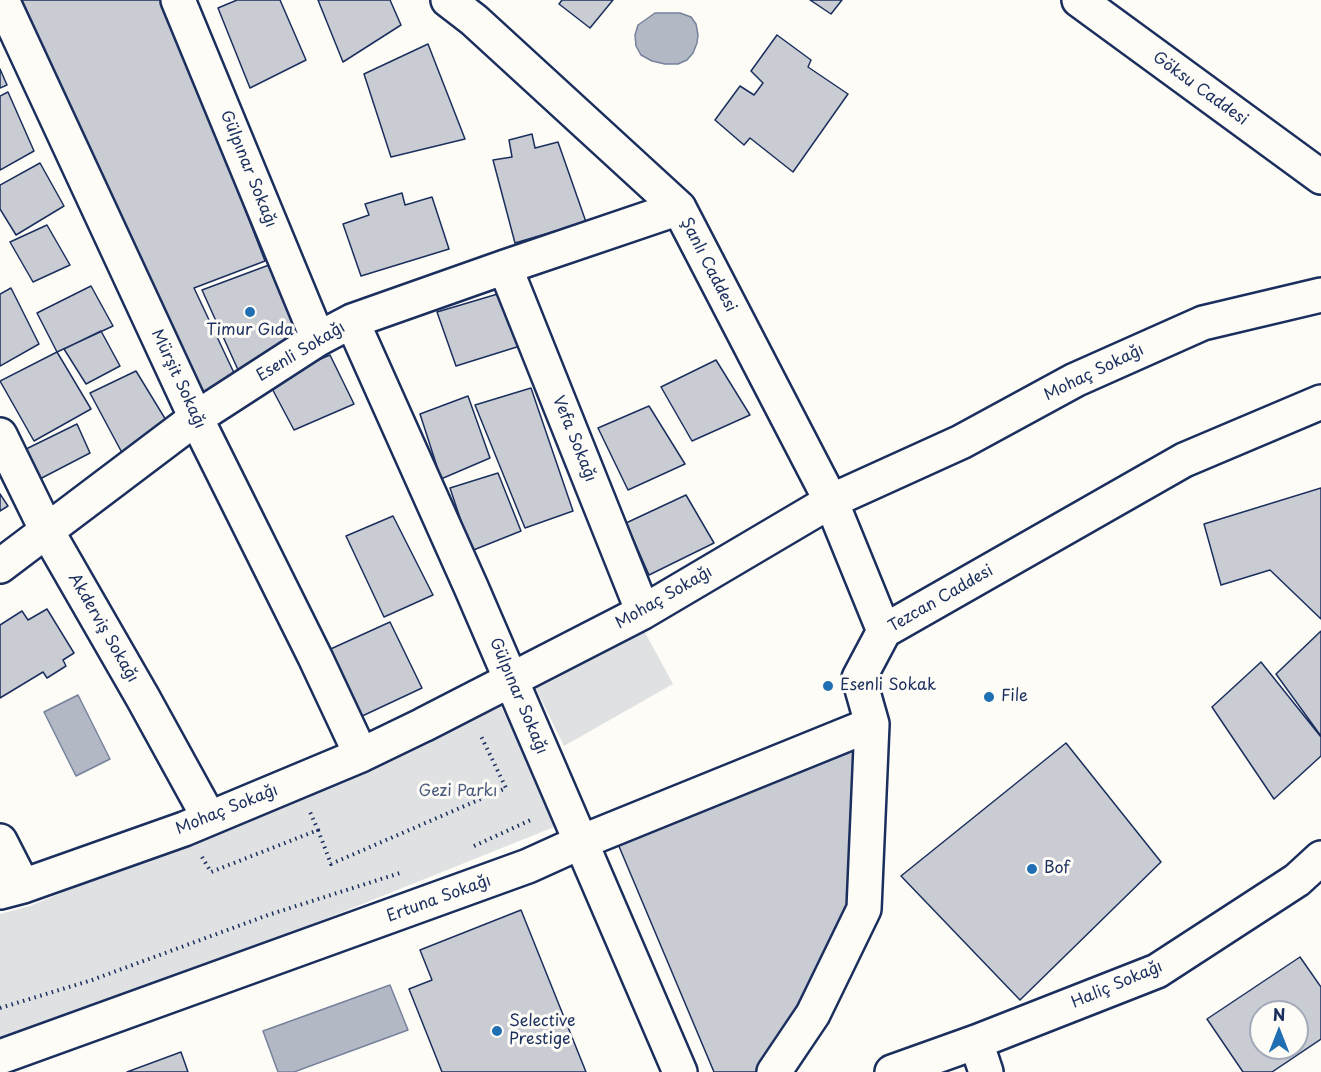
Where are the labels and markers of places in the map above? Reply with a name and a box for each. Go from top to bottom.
marker: Timur Gıda [243,305,257,319]
place label: Timur Gıda [206,321,294,341]
place label: Esenli Sokak [840,676,936,696]
marker: Esenli Sokak [821,679,835,693]
place label: File [1001,687,1028,707]
marker: File [982,690,996,704]
place label: Bof [1044,859,1070,879]
marker: Bof [1025,862,1039,876]
place label: Selective Prestige [509,1012,576,1050]
marker: Selective Prestige [490,1024,504,1038]

